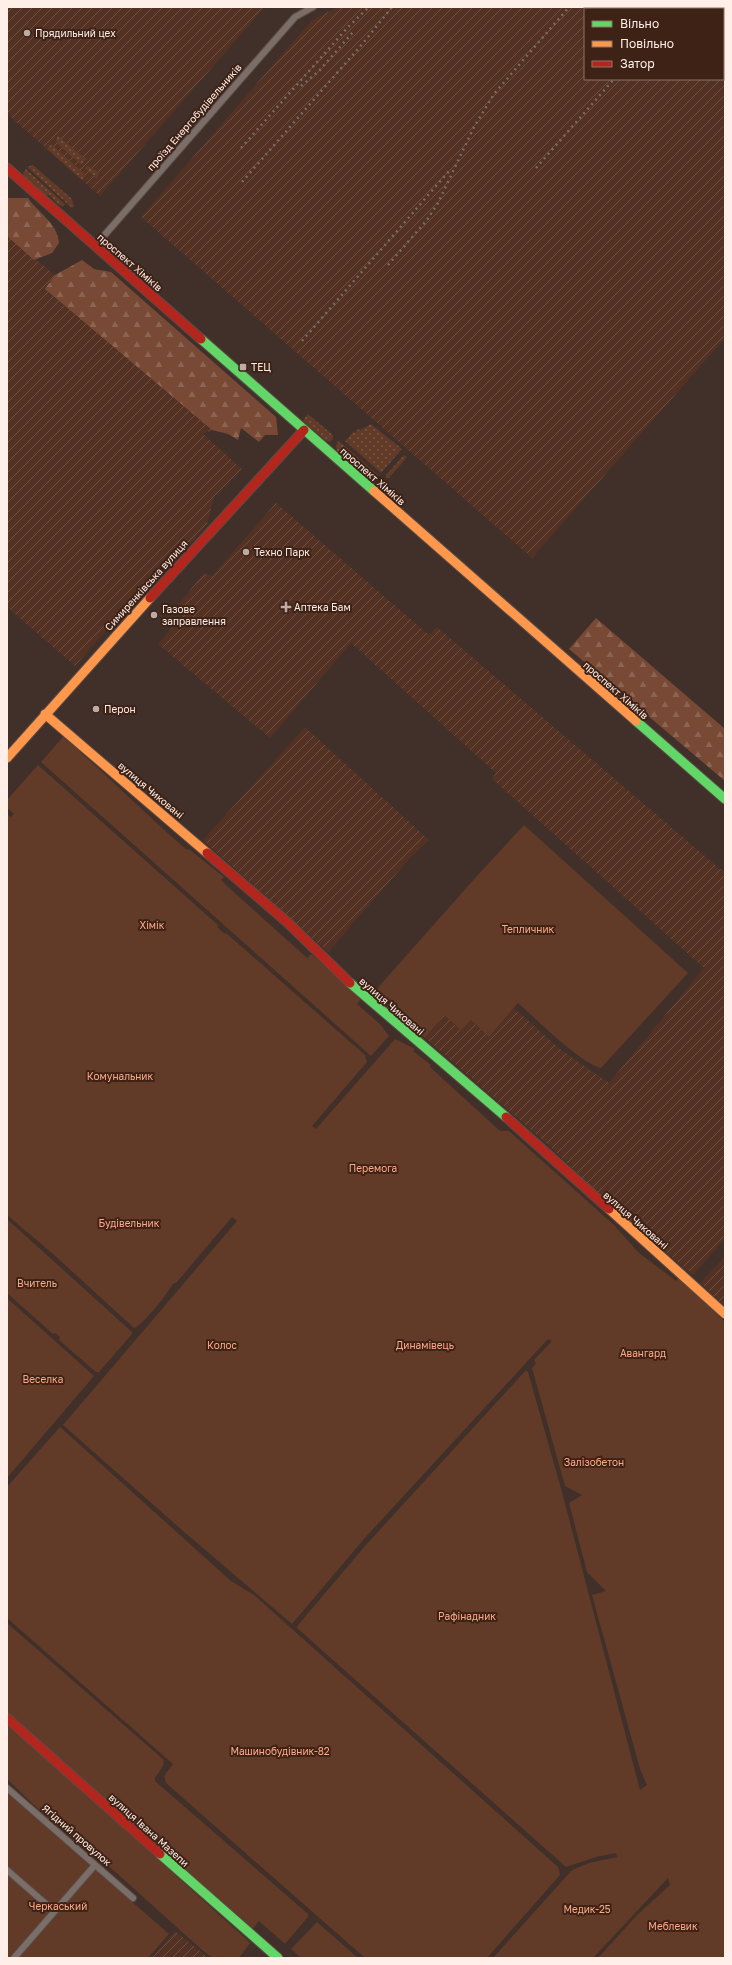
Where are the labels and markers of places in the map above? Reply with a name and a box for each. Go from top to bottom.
place label: Прядильний цех [35,27,116,39]
marker: Прядильний цех [22,28,32,38]
place label: ТЕЦ [251,361,271,373]
marker: ТЕЦ [238,362,248,372]
place label: Техно Парк [254,546,310,558]
marker: Техно Парк [241,547,251,557]
place label: Аптека Бам [294,601,351,613]
marker: Аптека Бам [281,602,291,612]
place label: Газове заправлення [162,603,226,627]
marker: Газове заправлення [149,610,159,620]
place label: Перон [104,703,136,715]
marker: Перон [91,704,101,714]

